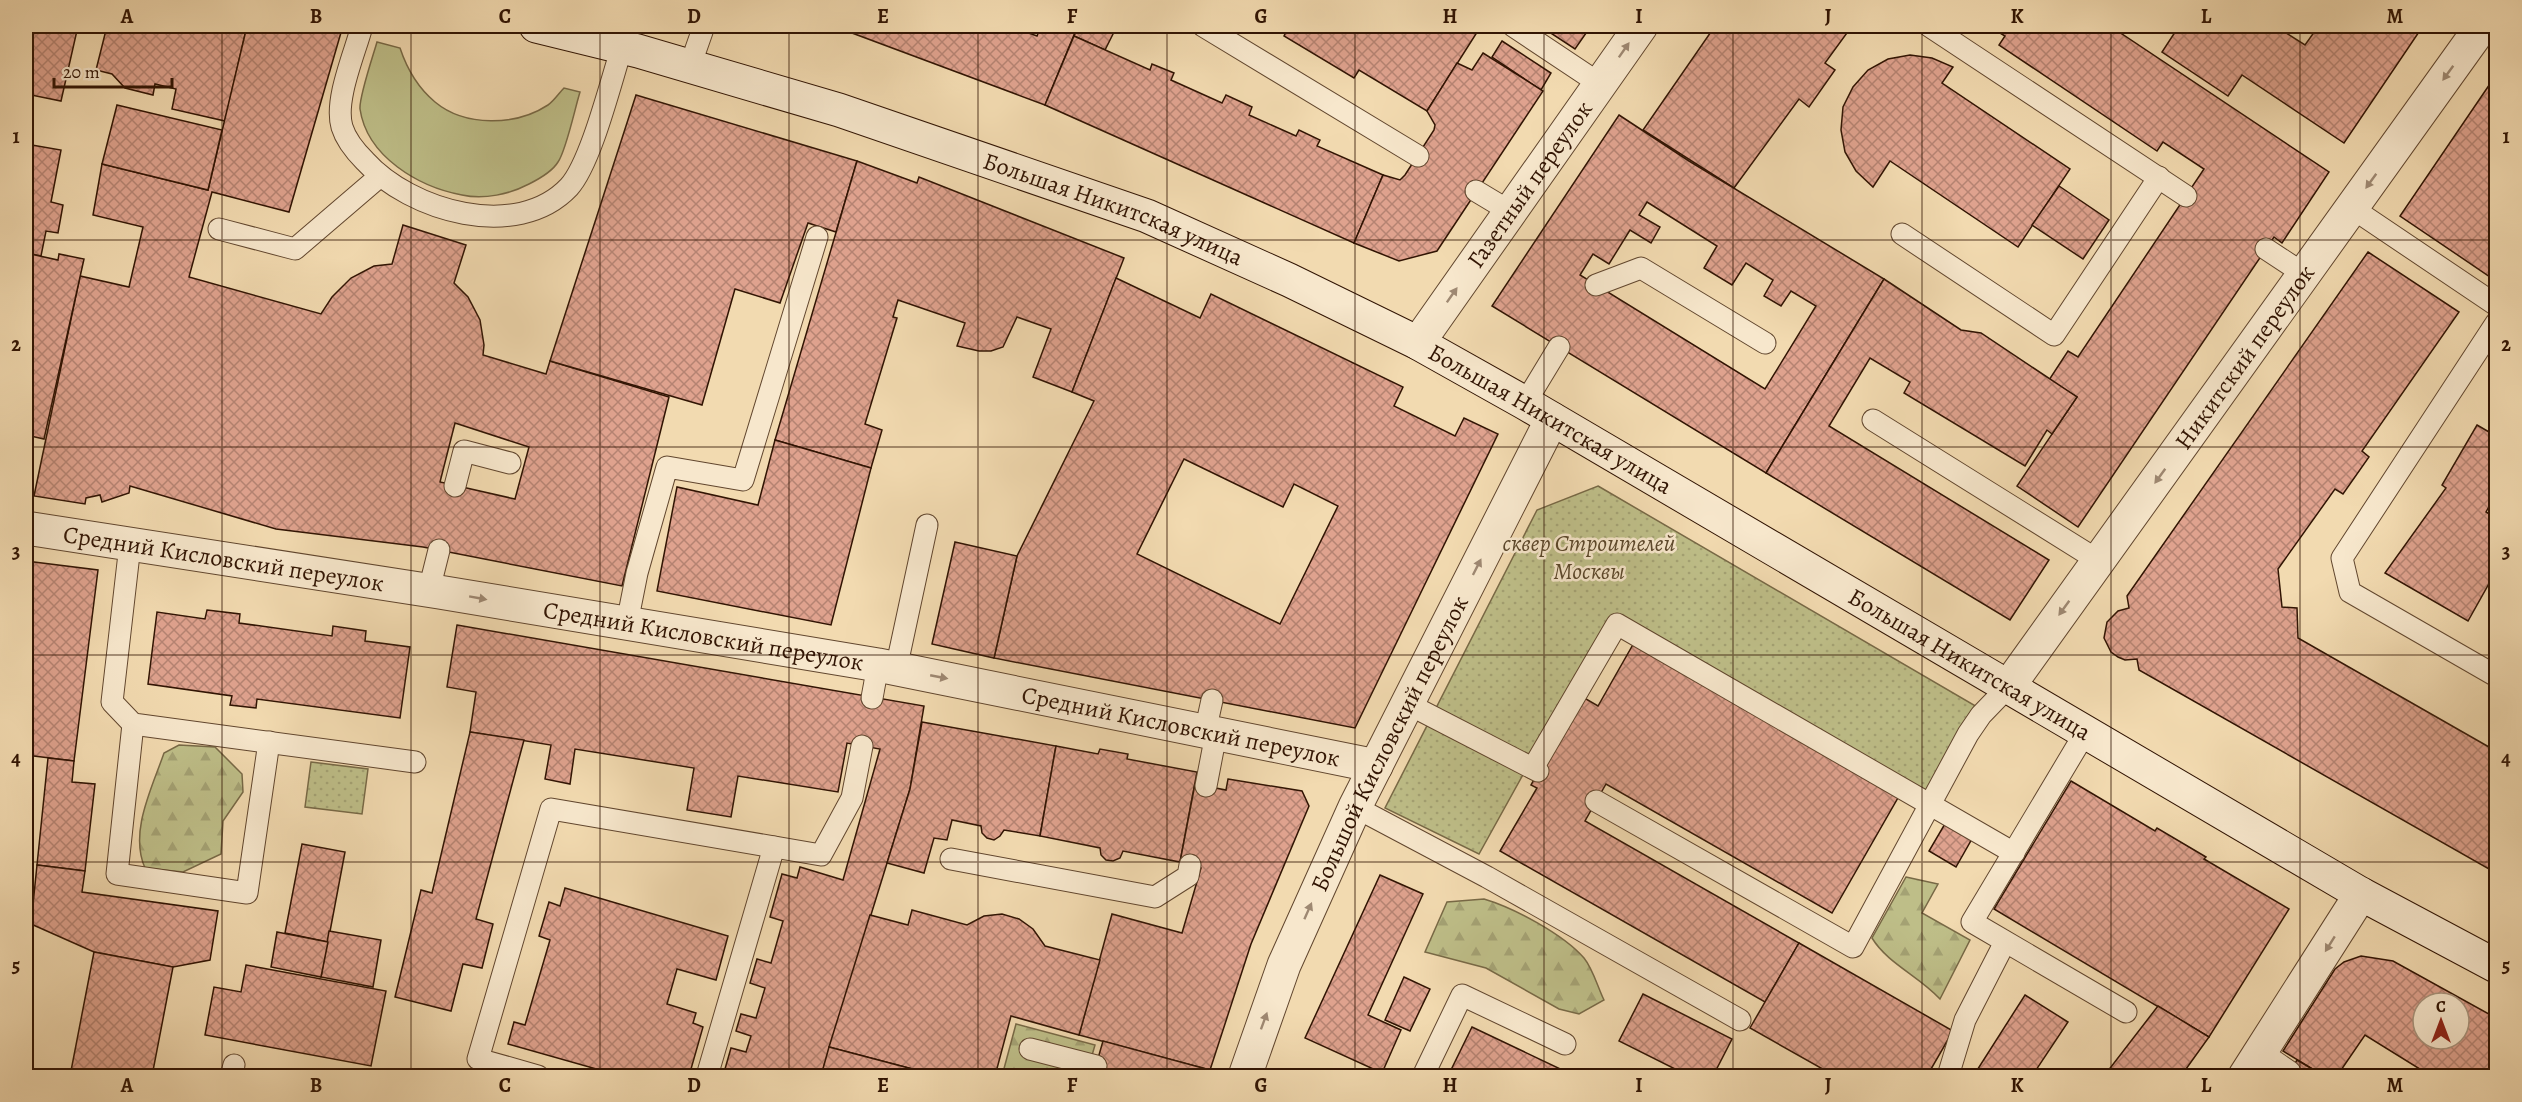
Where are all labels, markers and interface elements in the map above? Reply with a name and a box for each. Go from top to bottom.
text: A [120,3,134,30]
text: B [310,3,322,30]
text: C [499,3,511,30]
text: D [687,3,701,30]
text: E [877,3,889,30]
text: F [1067,3,1078,30]
text: G [1254,3,1268,30]
text: H [1443,3,1458,30]
text: I [1635,3,1643,30]
text: J [1825,3,1832,30]
text: K [2010,3,2024,30]
text: L [2201,3,2212,30]
text: M [2387,3,2404,30]
one-way arrow [1618,42,1630,58]
scale bar [54,51,172,89]
text: 20 m [63,60,100,84]
one-way arrow [2442,65,2454,81]
street label: Газетный переулок [1460,94,1600,274]
text: 1 [12,123,20,150]
text: 1 [2502,123,2510,150]
street label: Большая Никитская улица [979,145,1248,273]
one-way arrow [2365,172,2377,188]
street label: Никитский переулок [2167,258,2322,456]
one-way arrow [1446,288,1458,304]
text: 2 [11,331,21,358]
text: 2 [2501,331,2511,358]
street label: Большая Никитская улица [1423,336,1678,502]
one-way arrow [2154,467,2166,483]
street label: Средний Кисловский переулок [61,518,386,599]
park label: сквер Строителей Москвы [1503,527,1675,587]
text: 3 [12,538,20,565]
text: 3 [2502,538,2510,565]
one-way arrow [1472,558,1482,576]
street label: Большая Никитская улица [1843,580,2097,748]
street label: Большой Кисловский переулок [1303,590,1476,897]
one-way arrow [468,594,487,603]
street label: Средний Кисловский переулок [541,594,866,678]
one-way arrow [2059,601,2071,616]
one-way arrow [930,673,949,682]
street label: Средний Кисловский переулок [1019,679,1343,774]
text: 4 [11,745,21,772]
text: 4 [2501,745,2511,772]
one-way arrow [1303,902,1313,920]
one-way arrow [2324,936,2335,952]
text: 5 [12,952,20,979]
text: 5 [2502,952,2510,979]
north arrow [2411,991,2471,1051]
text: С [2436,996,2446,1018]
one-way arrow [1259,1012,1269,1030]
text: A [120,1072,134,1099]
text: B [310,1072,322,1099]
text: C [499,1072,511,1099]
text: D [687,1072,701,1099]
text: E [877,1072,889,1099]
text: F [1067,1072,1078,1099]
text: G [1254,1072,1268,1099]
text: H [1443,1072,1458,1099]
text: I [1635,1072,1643,1099]
text: J [1825,1072,1832,1099]
text: K [2010,1072,2024,1099]
text: L [2201,1072,2212,1099]
text: M [2387,1072,2404,1099]

